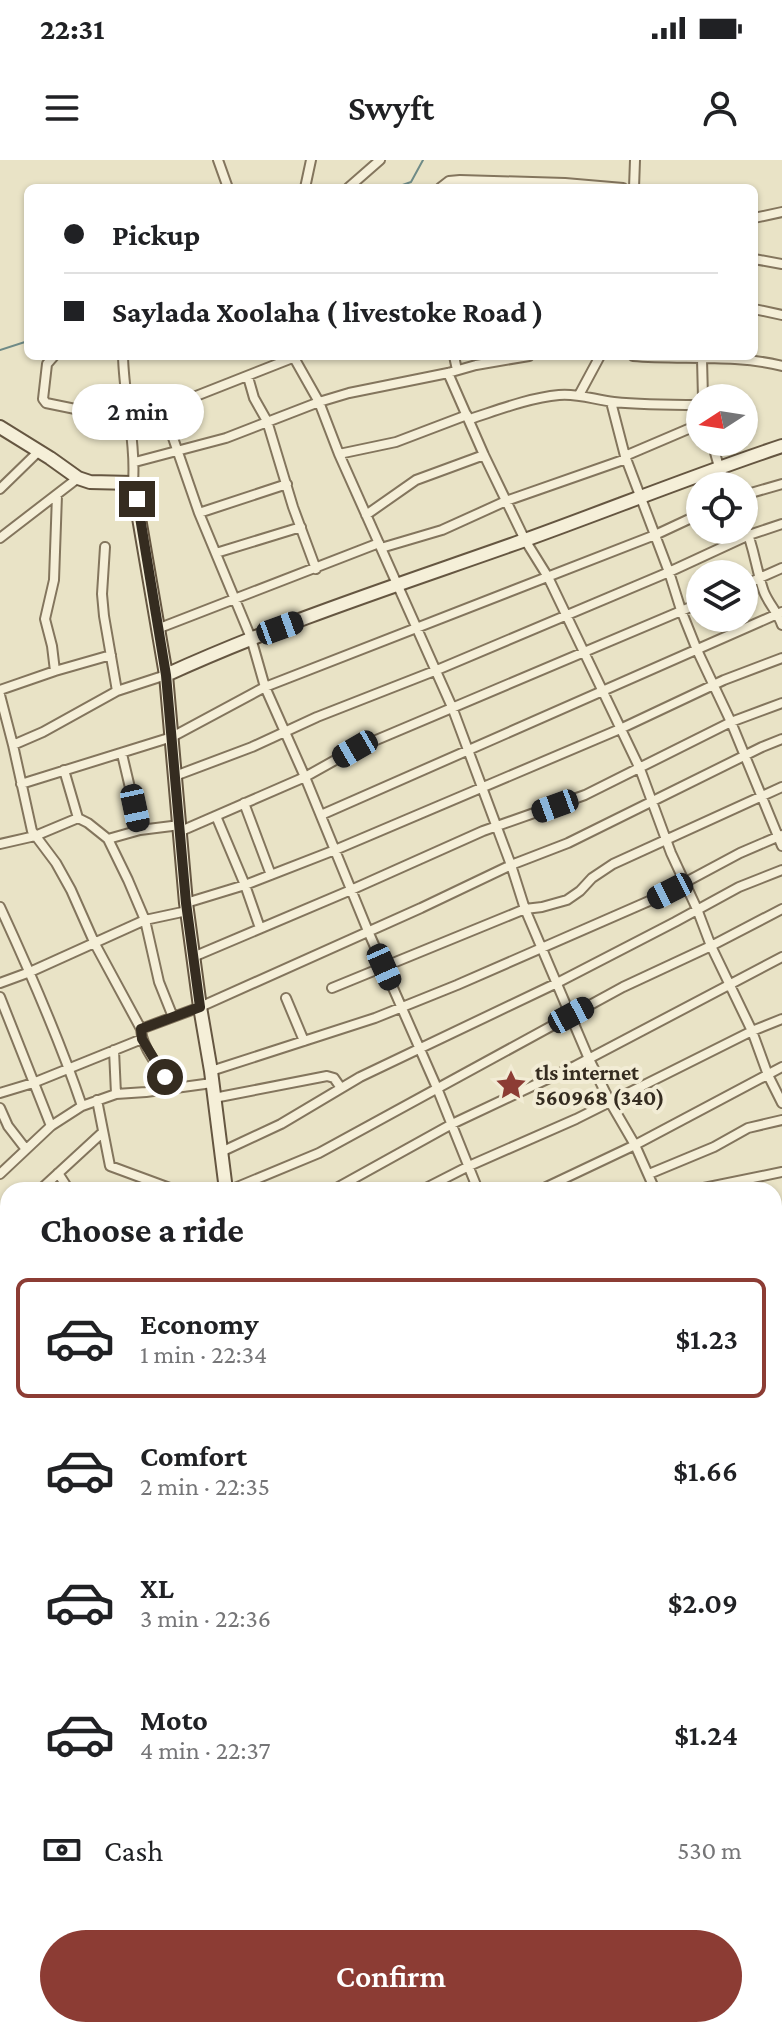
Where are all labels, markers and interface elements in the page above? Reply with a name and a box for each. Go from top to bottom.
text: 22:31 [40,12,104,45]
icon: menu [40,86,84,130]
icon: person [698,86,742,130]
text: Swyft [348,88,434,128]
text: Pickup [112,218,200,251]
text: Saylada Xoolaha ( livestoke Road ) [112,295,544,328]
callout: 2 min [71,383,203,439]
north arrow [686,384,758,456]
map controls [686,384,758,632]
text: 2 min [107,397,169,426]
button: locate [686,472,758,544]
route end [119,481,155,517]
button: layers [686,560,758,632]
car [253,609,307,647]
car [328,727,382,771]
car [118,782,152,834]
car [528,787,582,825]
car [643,869,697,913]
car [363,940,405,994]
car [544,993,598,1037]
route start [147,1059,183,1095]
place label: tls internet 560968 (340) [535,1060,665,1111]
place icon: tls internet 560968 (340) [494,1068,528,1102]
text: Choose a ride [40,1210,244,1250]
icon: car [44,1302,116,1374]
text: Economy [140,1307,259,1340]
text: $1.23 [676,1322,738,1355]
text: 1 min · 22:34 [140,1340,267,1369]
icon: car [44,1434,116,1506]
text: Comfort [140,1439,247,1472]
text: $1.66 [673,1454,738,1487]
text: 2 min · 22:35 [140,1472,270,1501]
icon: car [44,1566,116,1638]
text: XL [140,1571,174,1604]
text: $2.09 [668,1586,738,1619]
text: 3 min · 22:36 [140,1604,271,1633]
icon: car [44,1698,116,1770]
text: Moto [140,1703,208,1736]
text: $1.24 [674,1718,738,1751]
text: 4 min · 22:37 [140,1736,270,1765]
icon: cash [40,1828,84,1872]
text: Cash [104,1834,163,1867]
text: 530 m [677,1836,742,1865]
button: Confirm [40,1930,742,2022]

